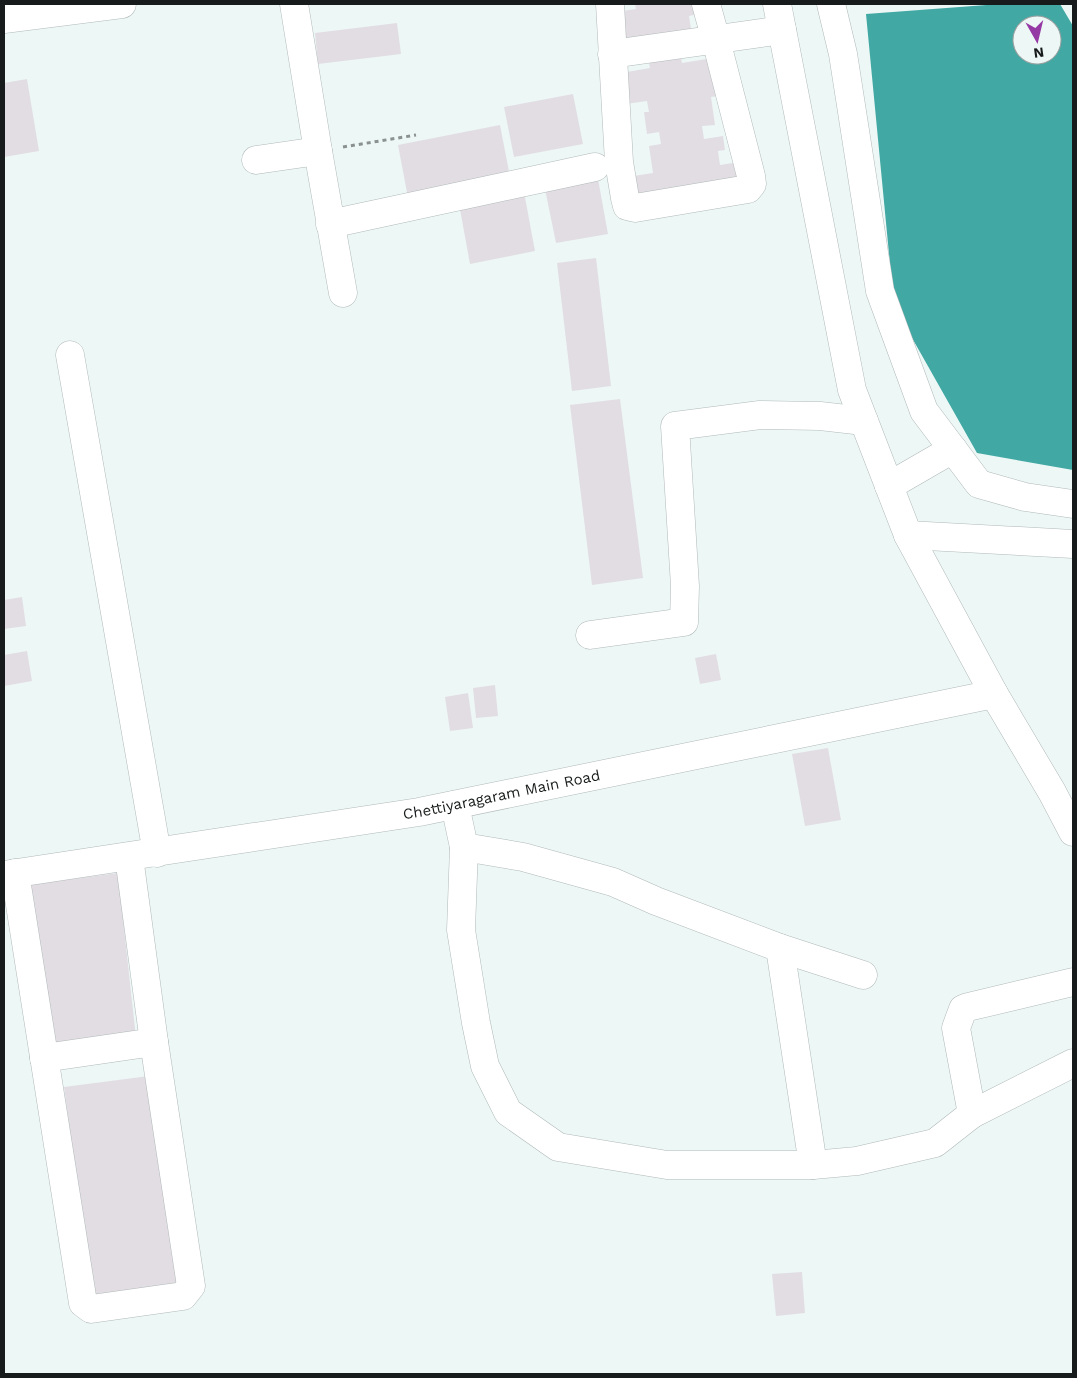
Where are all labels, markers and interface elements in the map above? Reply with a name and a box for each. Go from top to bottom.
north arrow [1012,15,1062,65]
text: N [1033,44,1045,62]
street label: Chettiyaragaram Main Road [402,766,602,823]

